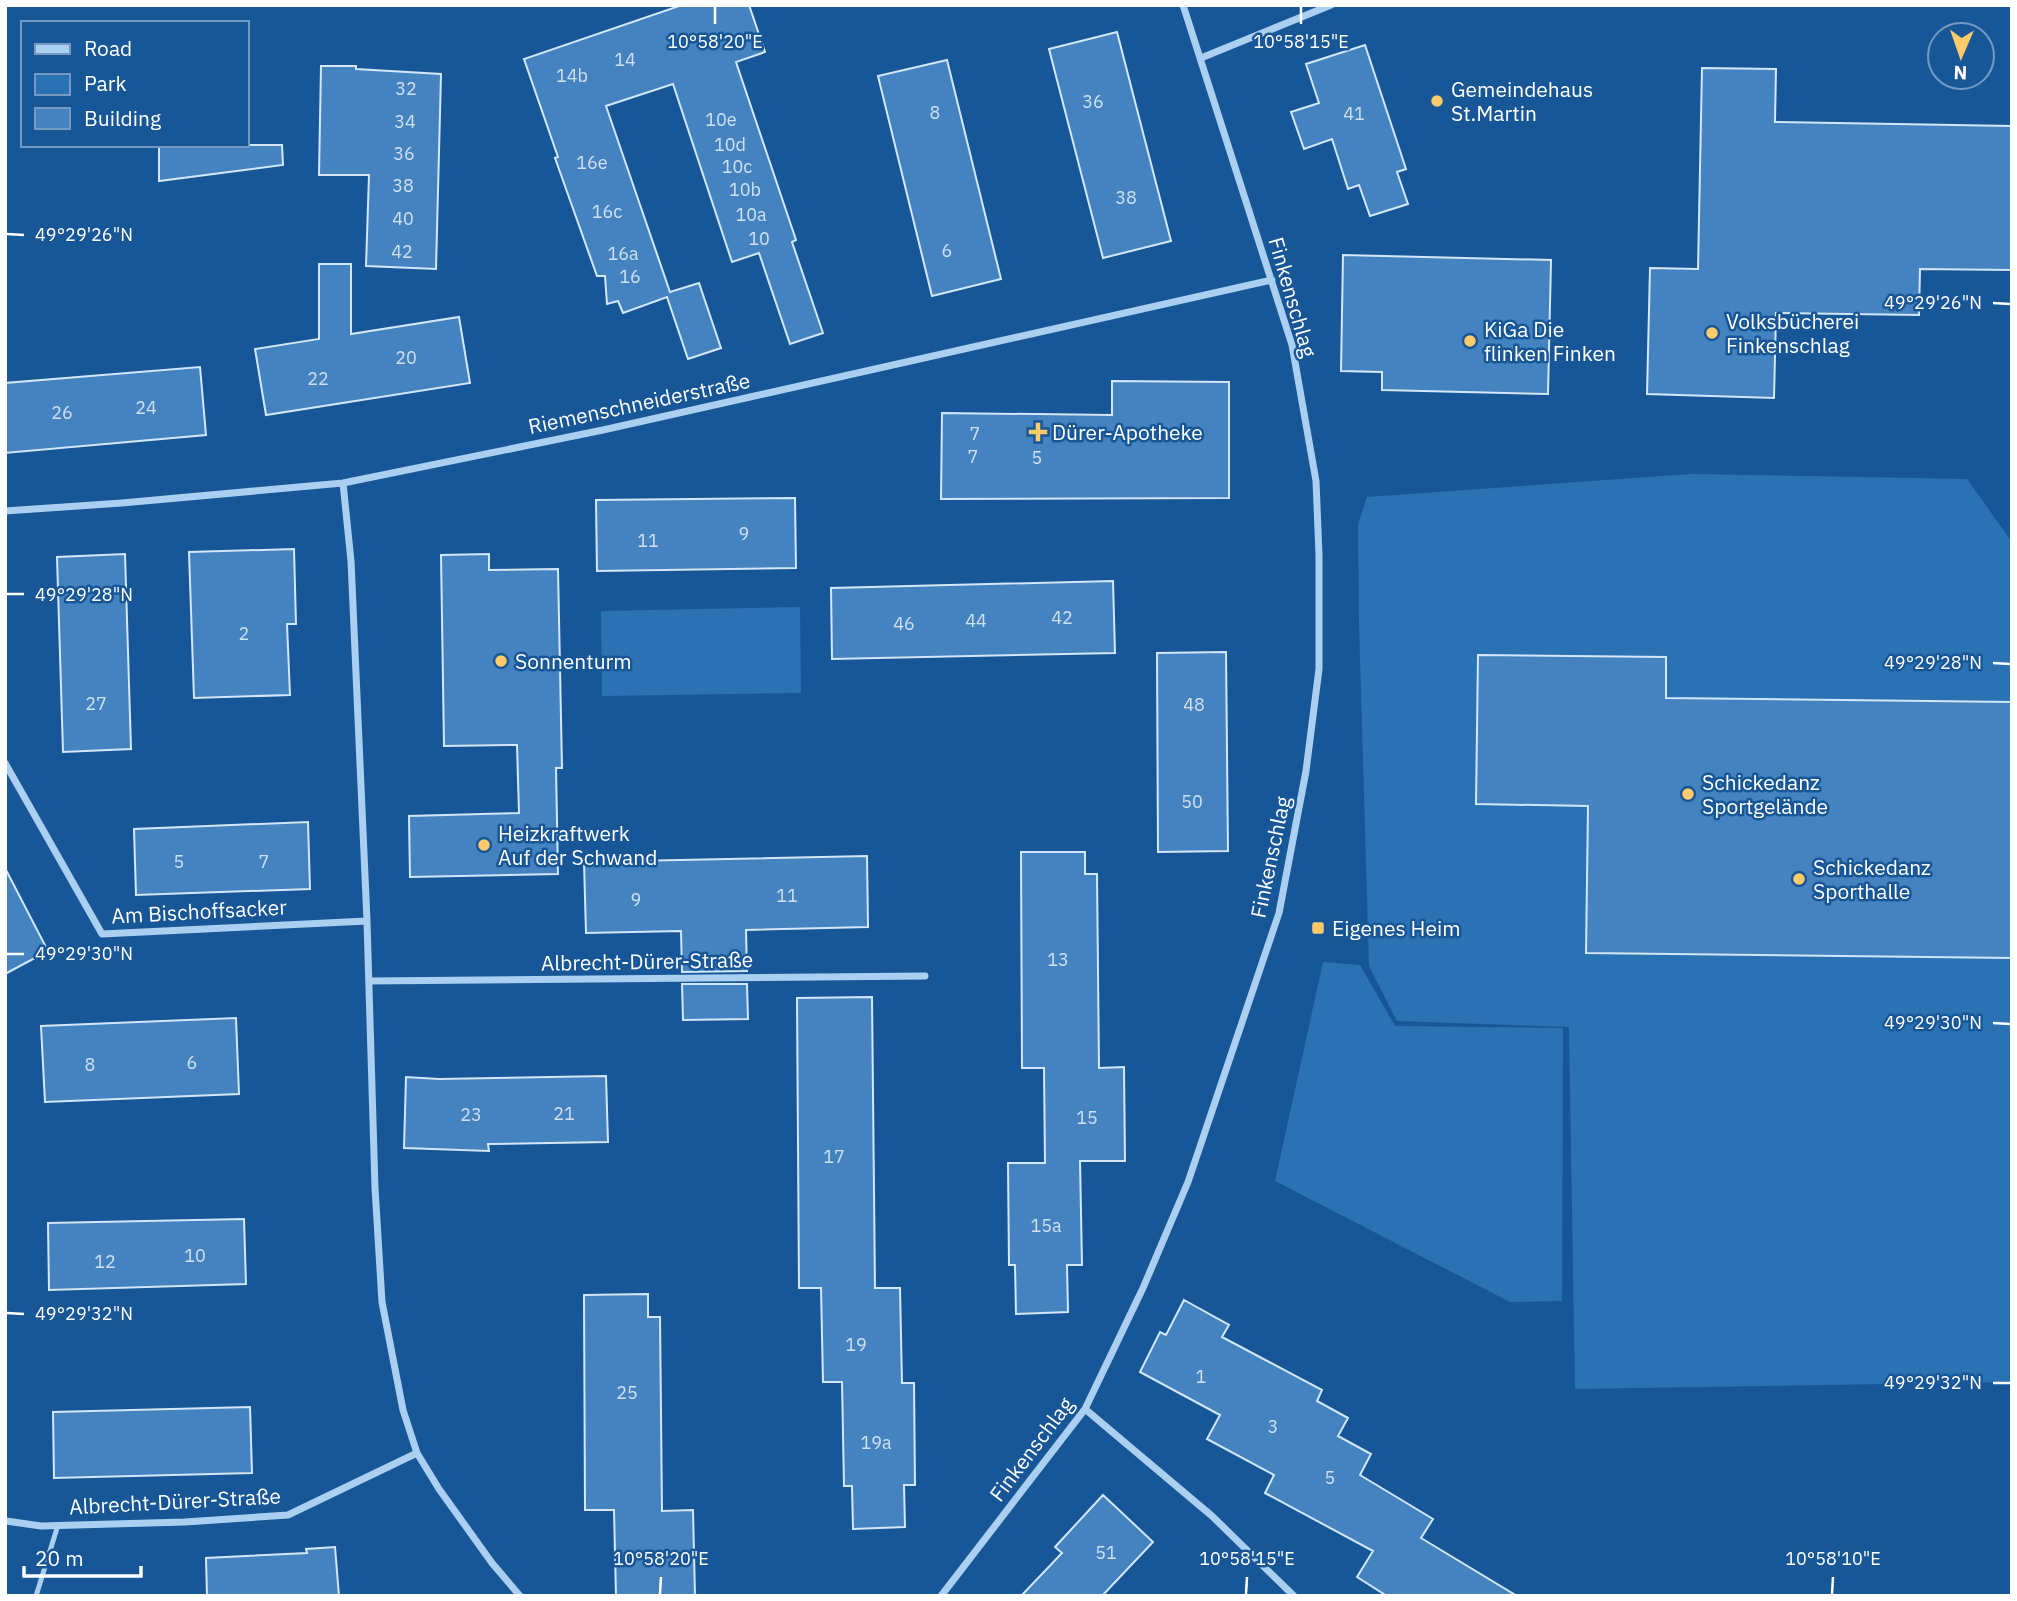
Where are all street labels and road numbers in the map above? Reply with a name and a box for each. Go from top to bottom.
street label: Finkenschlag [1262,234,1324,360]
street label: Riemenschneiderstraße [526,366,752,440]
street label: Finkenschlag [1243,794,1297,920]
street label: Am Bischoffsacker [111,892,288,930]
street label: Albrecht-Dürer-Straße [541,945,753,977]
street label: Finkenschlag [983,1391,1079,1507]
street label: Albrecht-Dürer-Straße [68,1481,282,1521]

